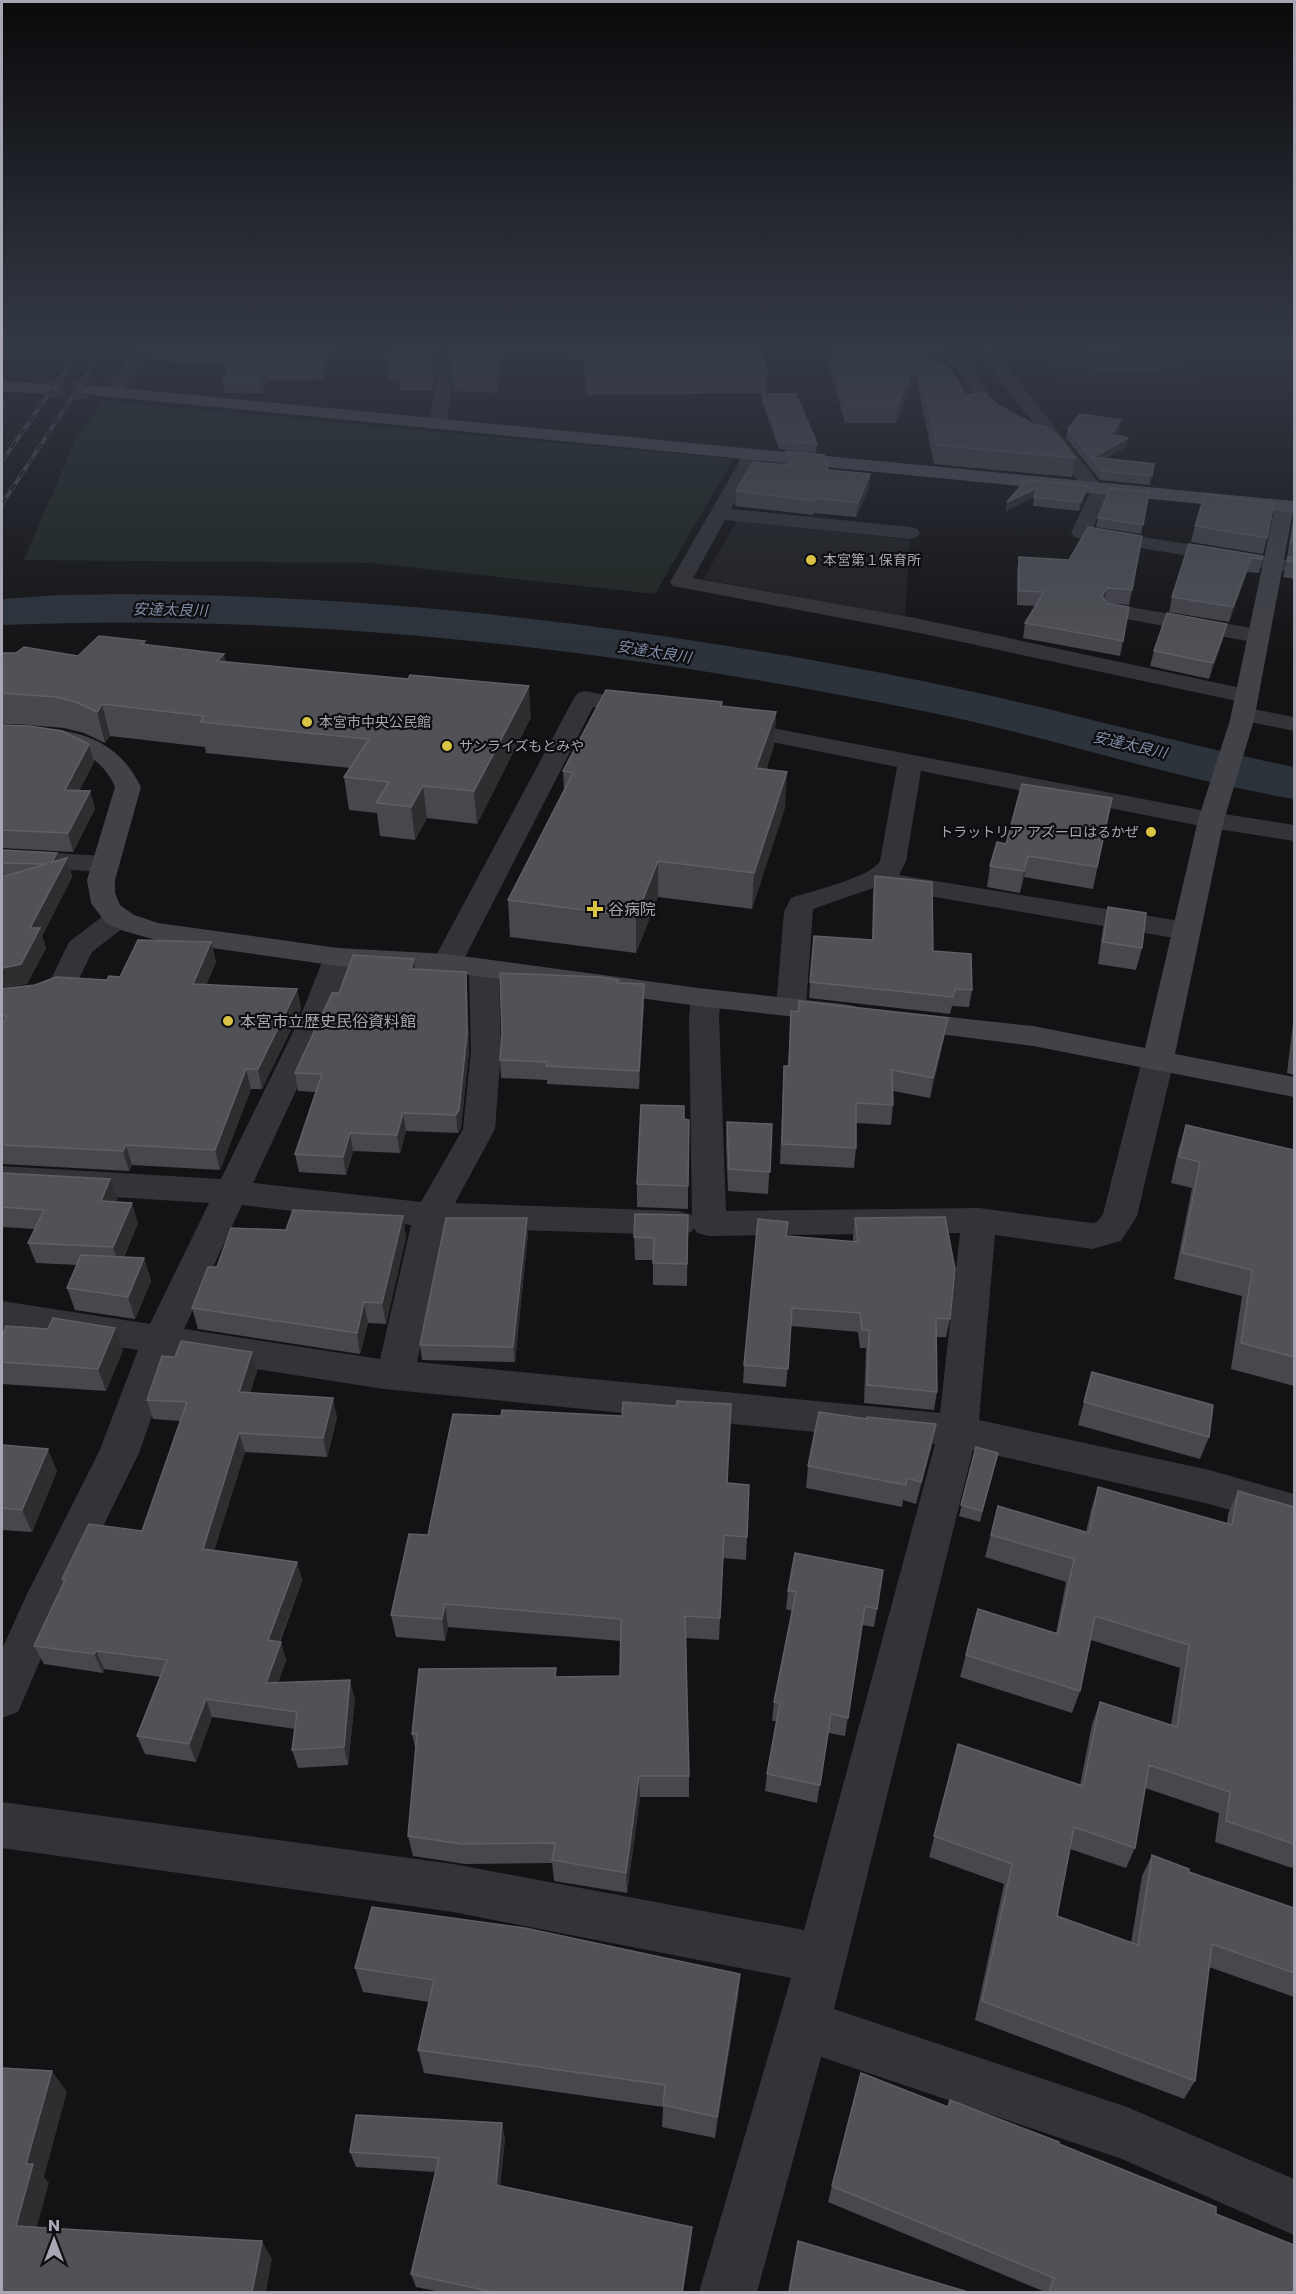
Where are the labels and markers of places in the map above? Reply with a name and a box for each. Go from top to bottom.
place label: 本宮第１保育所 [823,550,921,570]
marker: 本宮第１保育所 [804,553,818,567]
place label: 本宮市中央公民館 [319,712,431,732]
marker: 本宮市中央公民館 [300,715,314,729]
place label: サンライズもとみや [459,736,584,756]
marker: サンライズもとみや [440,739,454,753]
place label: トラットリア アズーロはるかぜ [939,822,1139,842]
marker: トラットリア アズーロはるかぜ [1144,825,1158,839]
place label: 谷病院 [608,898,656,921]
marker: 谷病院 [586,900,604,918]
place label: 本宮市立歴史民俗資料館 [240,1010,416,1033]
marker: 本宮市立歴史民俗資料館 [221,1014,235,1028]

